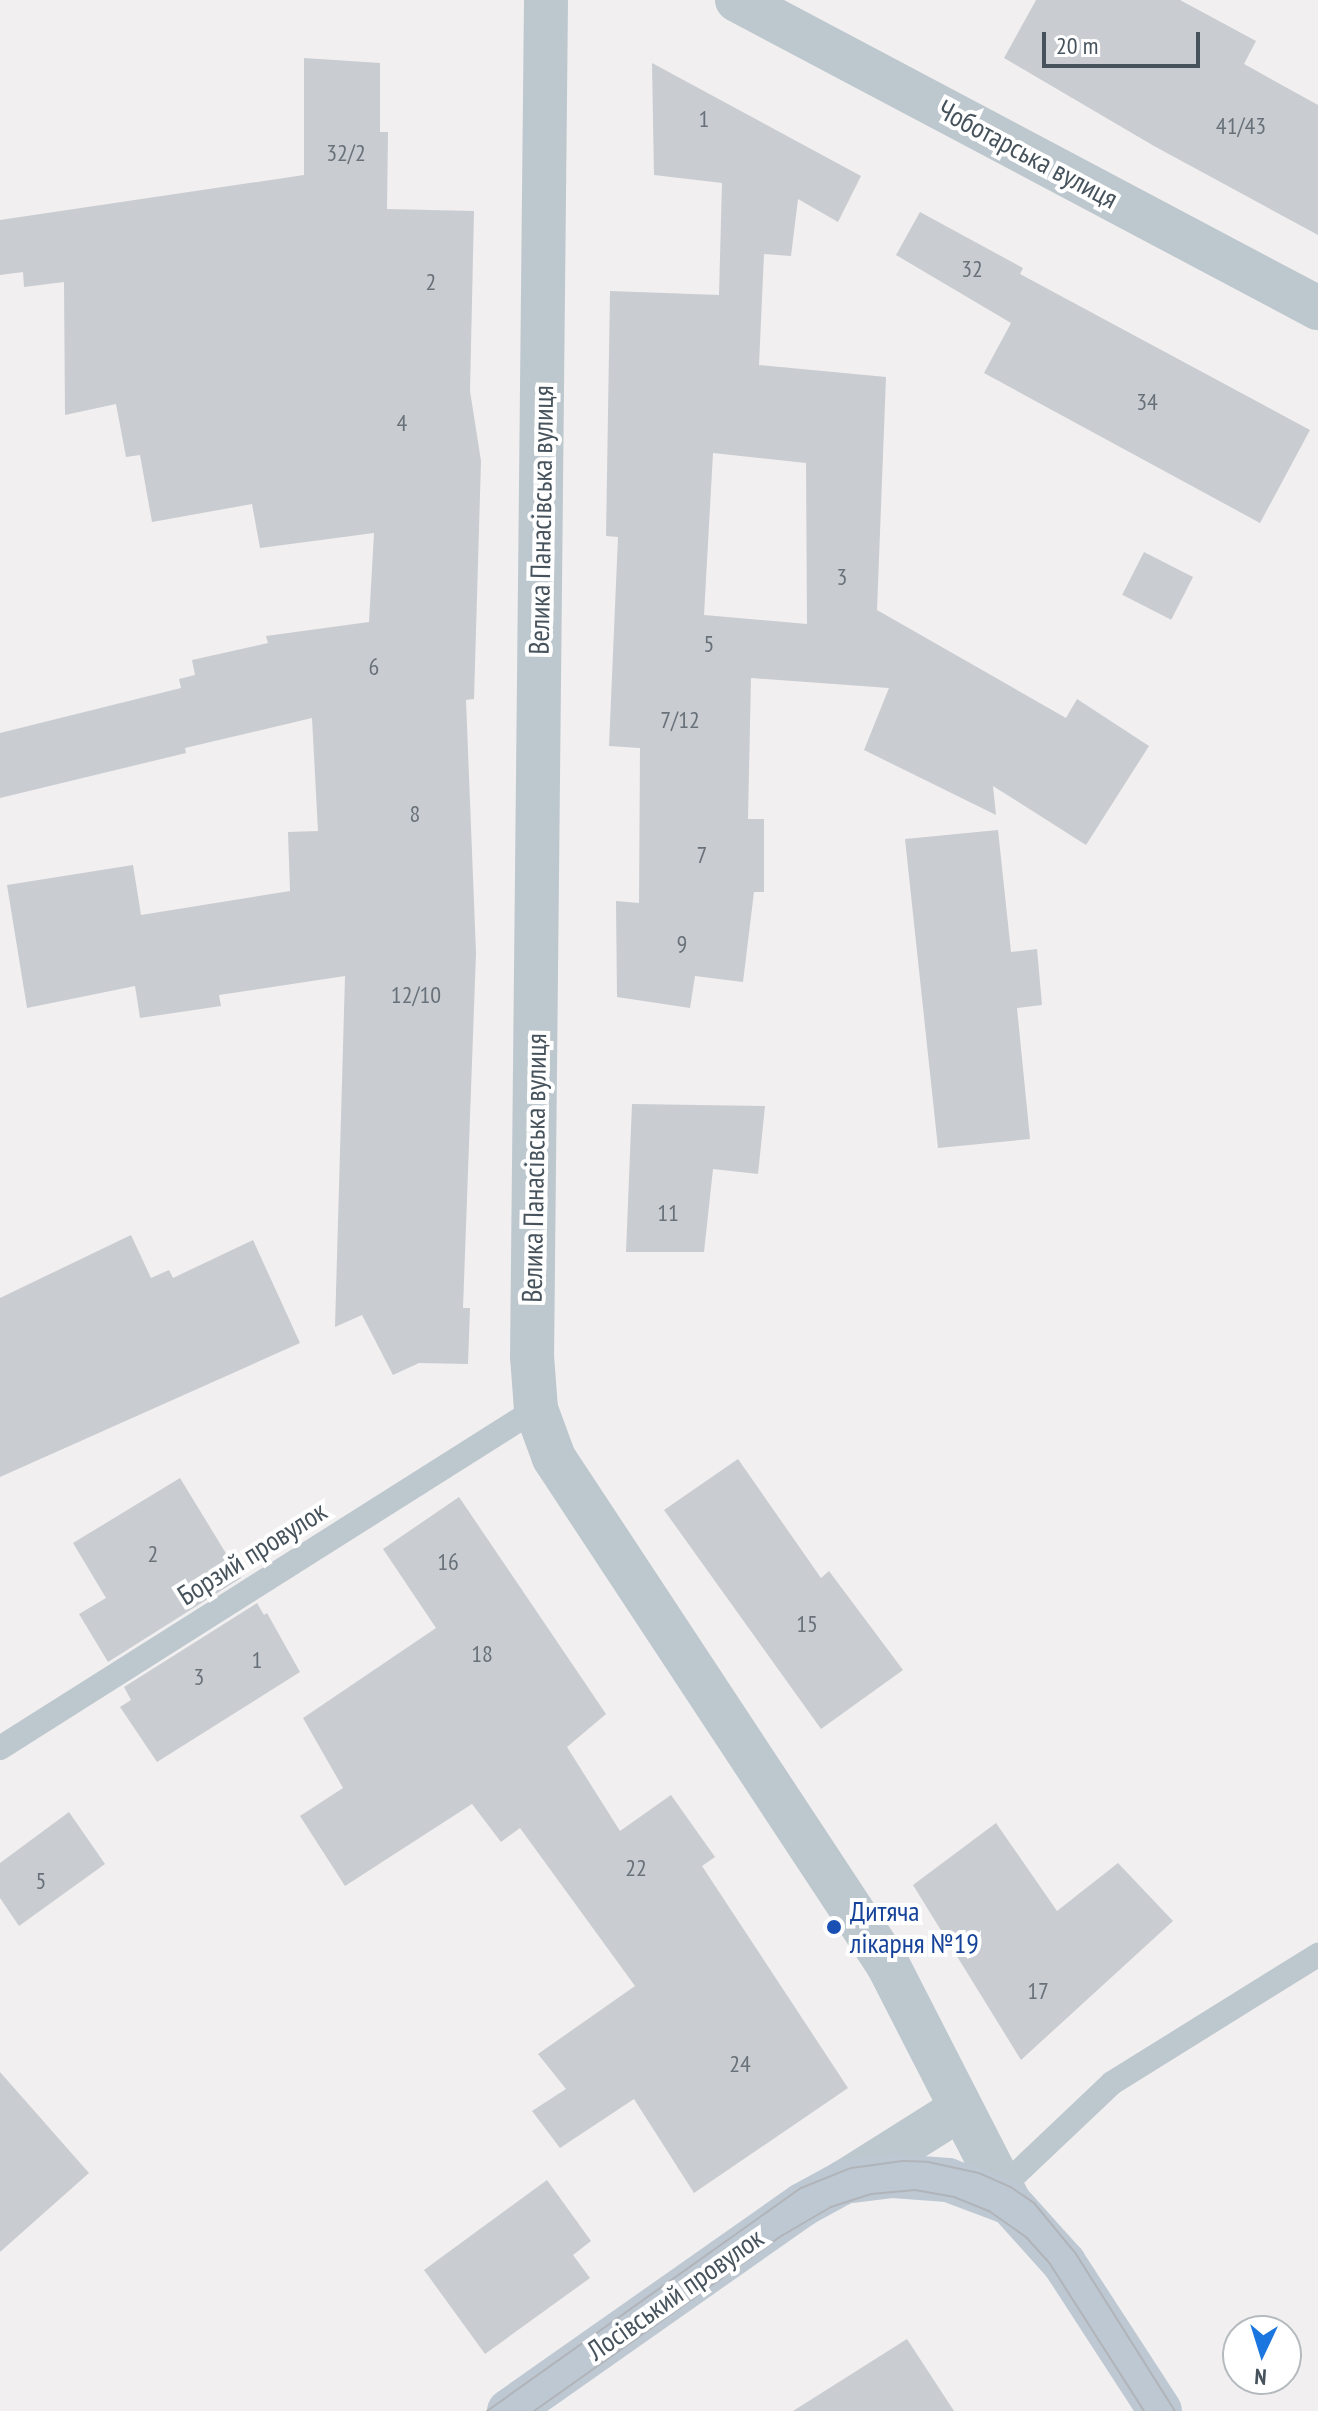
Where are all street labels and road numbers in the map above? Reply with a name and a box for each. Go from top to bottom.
street label: Чоботарська вулиця [932,93,1124,215]
street label: Велика Панасівська вулиця [522,385,560,655]
street label: Велика Панасівська вулиця [515,1033,553,1303]
street label: Борзий провулок [171,1494,333,1612]
street label: Лосівський провулок [580,2221,770,2367]

